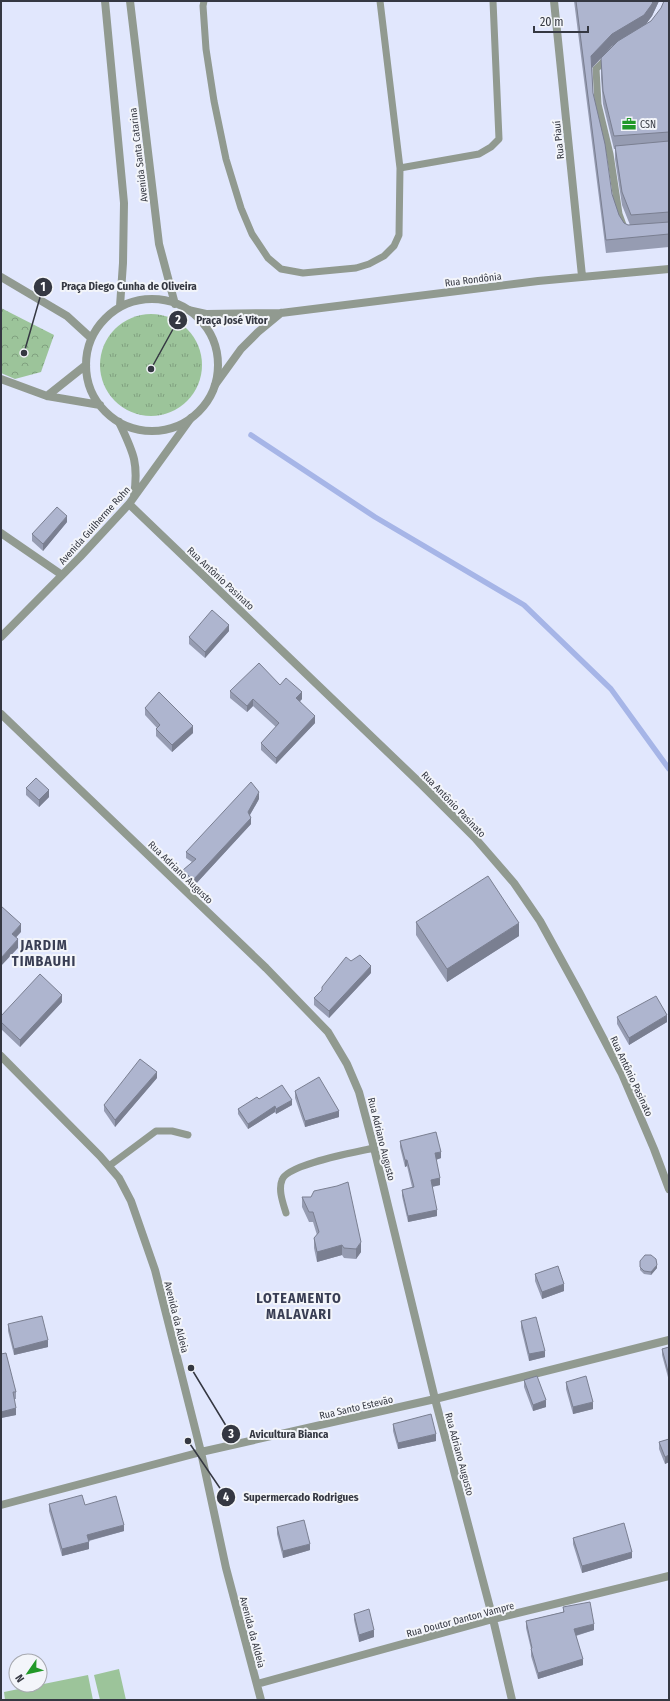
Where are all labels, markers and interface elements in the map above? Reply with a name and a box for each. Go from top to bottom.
scale bar [534,8,588,34]
text: 20 m [540,15,564,29]
street label: Avenida Santa Catarina [127,107,151,203]
office icon: CSN [621,116,637,132]
place label: CSN [640,119,656,131]
street label: Rua Piauí [550,120,567,160]
street label: Rua Rondônia [444,271,502,289]
callout: Praça Diego Cunha de Oliveira [33,275,205,298]
text: 1 [40,280,46,294]
text: Praça Diego Cunha de Oliveira [61,280,197,293]
callout: Praça José Vitor [168,309,275,332]
text: 2 [174,313,181,327]
text: Praça José Vitor [196,314,269,327]
street label: Avenida Guilherme Rohn [57,484,133,567]
street label: Rua Antônio Pasinato [184,545,256,613]
street label: Rua Antônio Pasinato [419,769,488,840]
street label: Rua Adriano Augusto [145,839,215,907]
district label: JARDIM TIMBAUHI [12,937,76,970]
street label: Rua Antônio Pasinato [607,1034,655,1118]
street label: Rua Adriano Augusto [365,1096,397,1182]
street label: Avenida da Aldeia [161,1280,191,1354]
district label: LOTEAMENTO MALAVARI [256,1290,342,1323]
street label: Rua Santo Estevão [318,1394,394,1422]
street label: Rua Adriano Augusto [442,1412,476,1497]
callout: Avicultura Bianca [221,1423,336,1446]
text: 3 [227,1427,234,1441]
text: Avicultura Bianca [249,1428,329,1441]
callout: Supermercado Rodrigues [216,1486,367,1509]
text: 4 [223,1490,229,1504]
text: Supermercado Rodrigues [243,1491,359,1504]
street label: Avenida da Aldeia [237,1595,267,1669]
street label: Rua Doutor Danton Vampre [405,1600,516,1640]
north arrow [8,1653,48,1693]
text: N [13,1672,27,1685]

